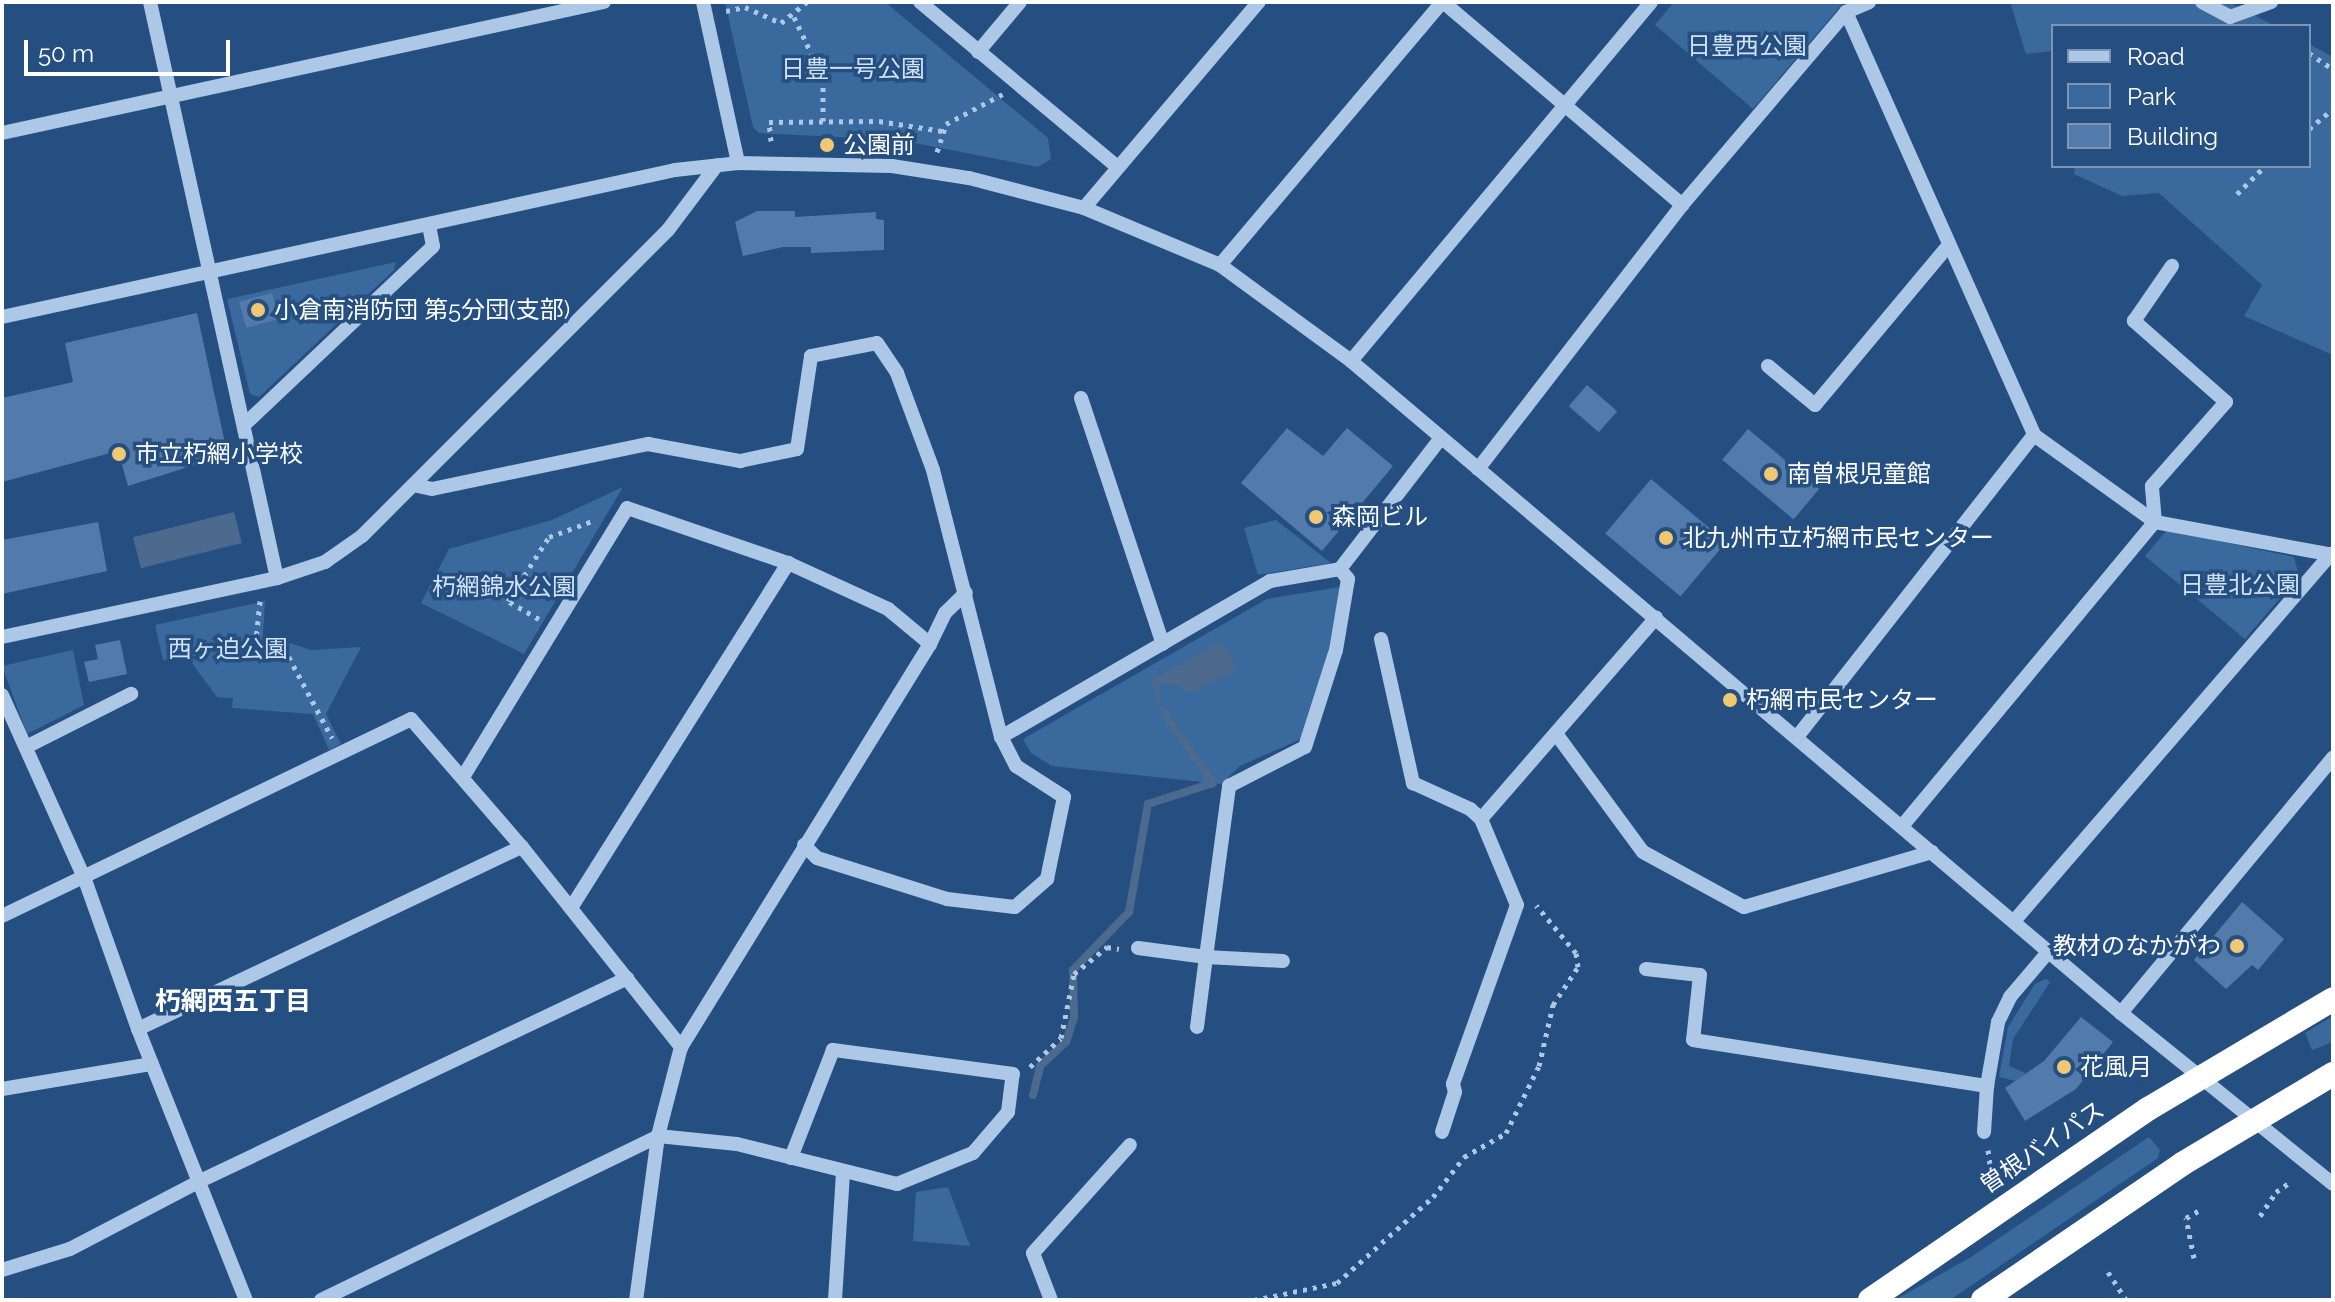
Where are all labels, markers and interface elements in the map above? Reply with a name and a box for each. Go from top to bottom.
scale bar [28,24,234,74]
legend [2051,24,2311,168]
park label: 日豊西公園 [1687,32,1807,60]
text: 50 m [38,39,94,68]
text: Road [2127,42,2185,71]
park label: 日豊一号公園 [781,55,925,83]
text: Park [2127,82,2176,111]
text: Building [2127,122,2218,151]
place label: 公園前 [843,131,915,159]
marker: 公園前 [818,136,836,154]
place label: 小倉南消防団 第5分団(支部) [274,296,570,324]
marker: 小倉南消防団 第5分団(支部) [249,301,267,319]
place label: 市立朽網小学校 [135,440,303,468]
marker: 市立朽網小学校 [110,445,128,463]
place label: 南曽根児童館 [1787,460,1931,488]
marker: 南曽根児童館 [1762,465,1780,483]
place label: 森岡ビル [1332,503,1428,531]
marker: 森岡ビル [1307,508,1325,526]
place label: 北九州市立朽網市民センター [1682,524,1994,552]
marker: 北九州市立朽網市民センター [1657,529,1675,547]
park label: 日豊北公園 [2180,571,2300,599]
park label: 朽網錦水公園 [432,573,576,601]
park label: 西ヶ迫公園 [168,635,288,663]
place label: 朽網市民センター [1746,686,1938,714]
marker: 朽網市民センター [1721,691,1739,709]
place label: 教材のなかがわ [2053,932,2221,960]
marker: 教材のなかがわ [2228,937,2246,955]
district label: 朽網西五丁目 [155,986,311,1018]
place label: 花風月 [2080,1053,2152,1081]
marker: 花風月 [2055,1058,2073,1076]
street label: 曽根バイパス [1974,1095,2110,1199]

